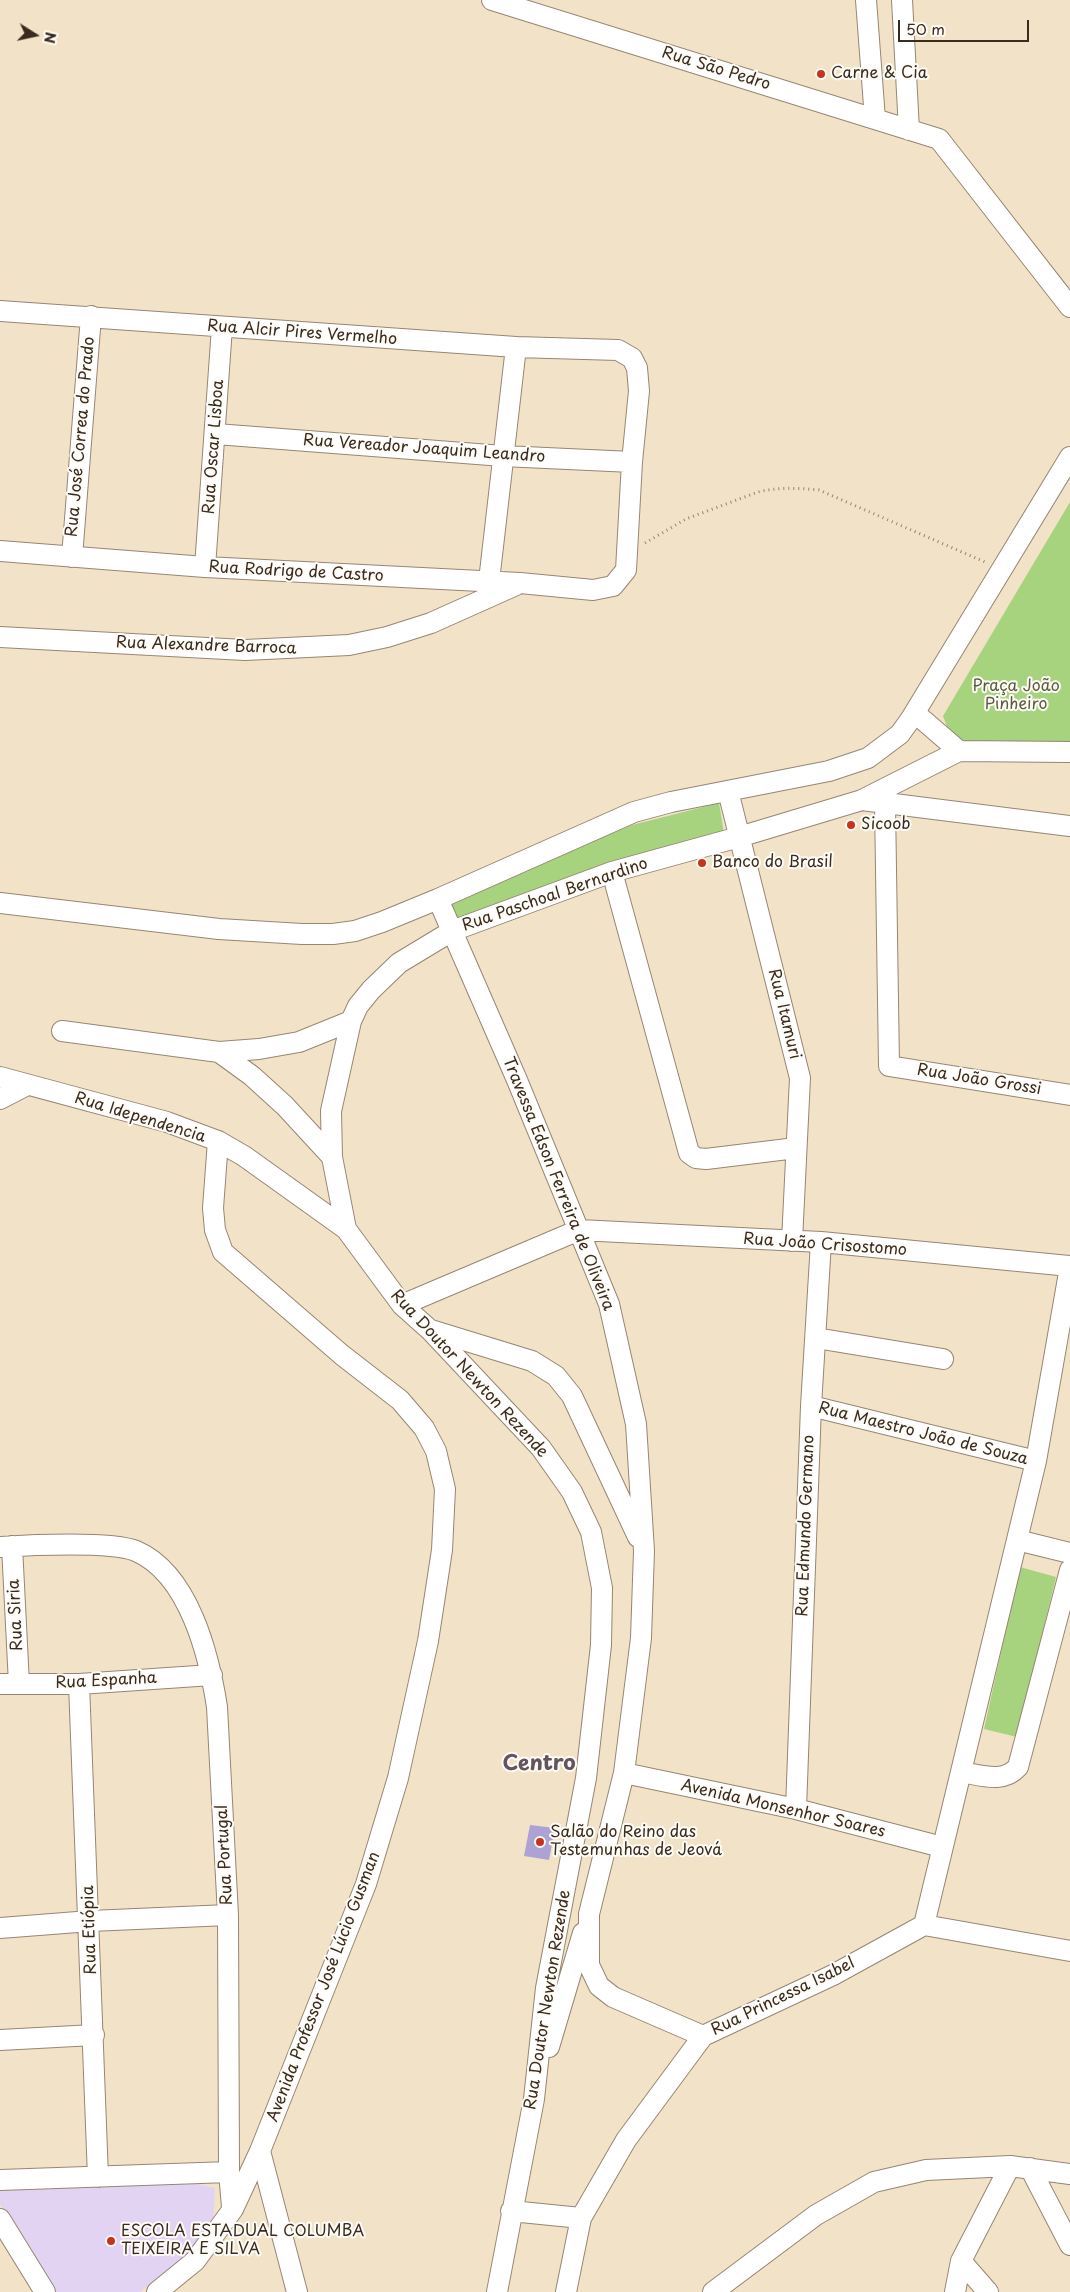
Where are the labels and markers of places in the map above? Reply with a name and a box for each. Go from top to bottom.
place label: Carne & Cia [831,64,928,84]
marker: Carne & Cia [815,68,827,80]
place label: Sicoob [861,815,910,835]
marker: Sicoob [845,819,857,831]
place label: Banco do Brasil [712,853,833,873]
marker: Banco do Brasil [696,857,708,869]
place label: Salão do Reino das Testemunhas de Jeová [550,1823,722,1861]
marker: Salão do Reino das Testemunhas de Jeová [534,1836,546,1848]
place label: ESCOLA ESTADUAL COLUMBA TEIXEIRA E SILVA [121,2222,364,2260]
marker: ESCOLA ESTADUAL COLUMBA TEIXEIRA E SILVA [105,2235,117,2247]

